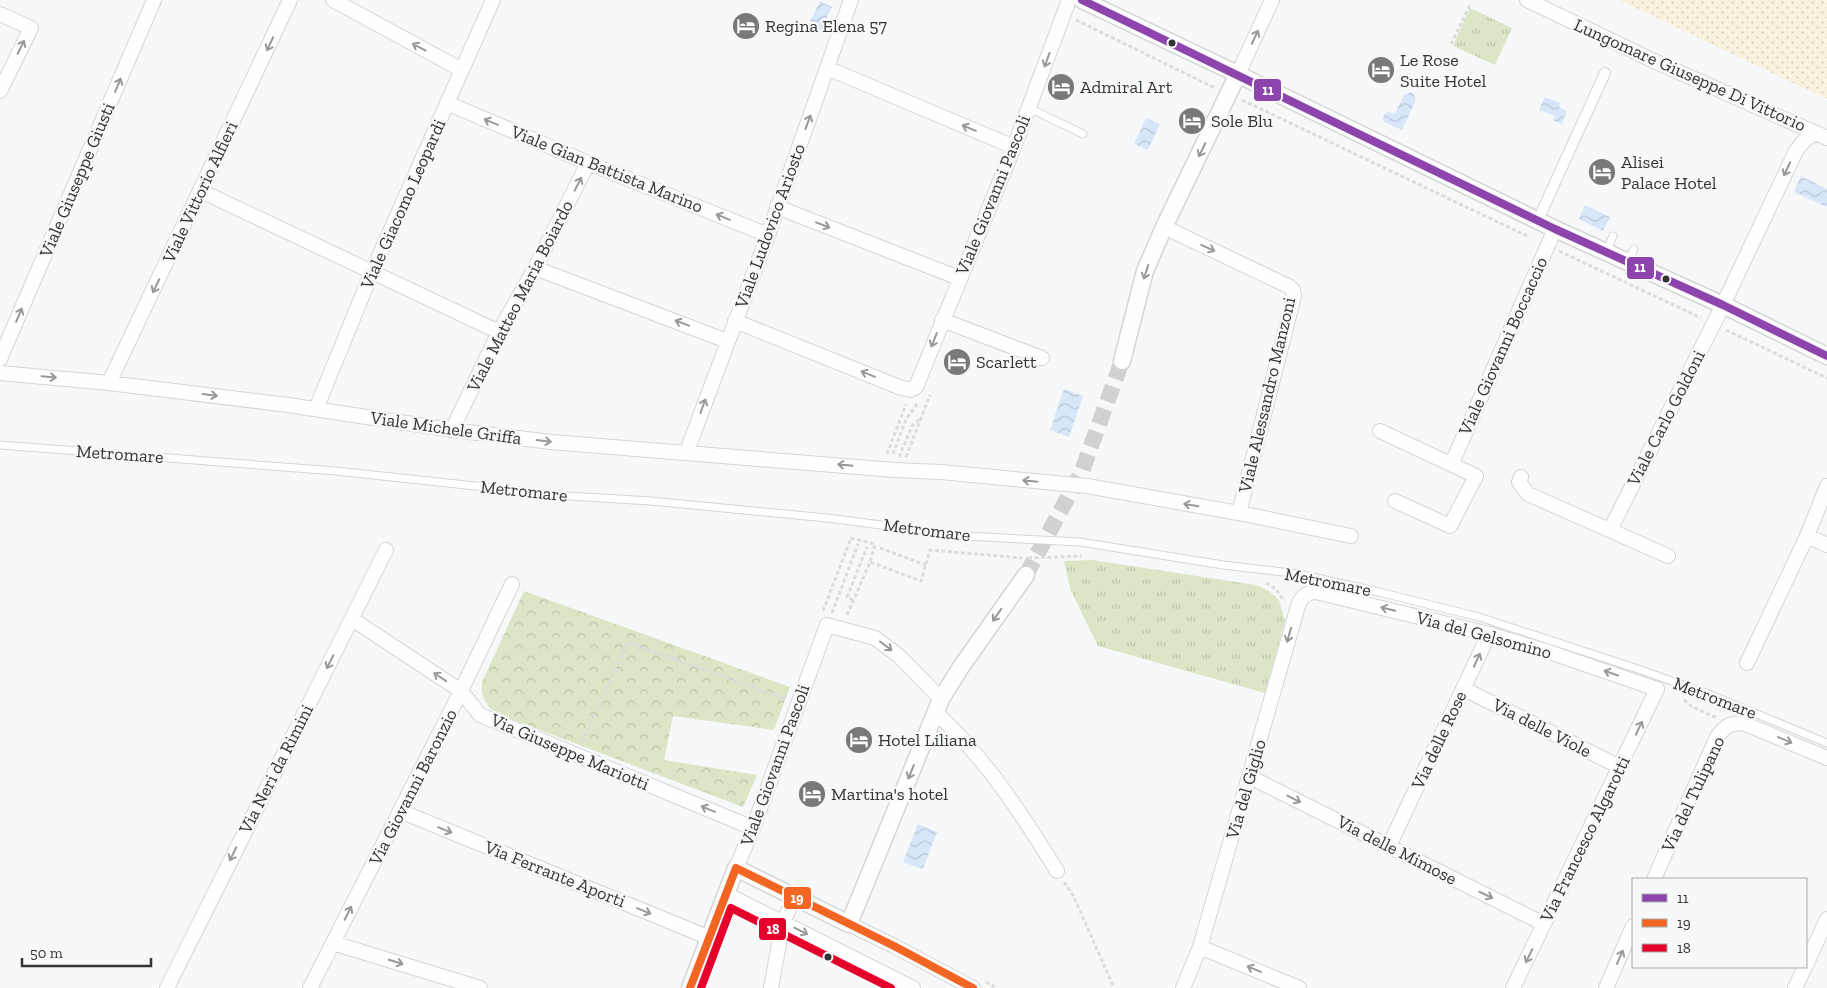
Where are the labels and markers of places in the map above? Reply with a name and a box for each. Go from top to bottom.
hotel icon: Regina Elena 57 [731,11,761,41]
place label: Regina Elena 57 [765,15,887,37]
unlabelled marker [1167,38,1177,48]
place label: Le Rose Suite Hotel [1400,49,1487,92]
hotel icon: Le Rose Suite Hotel [1366,55,1396,85]
hotel icon: Admiral Art [1046,72,1076,102]
place label: Admiral Art [1080,76,1173,98]
hotel icon: Sole Blu [1177,106,1207,136]
place label: Sole Blu [1211,110,1273,132]
place label: Alisei Palace Hotel [1621,151,1717,194]
hotel icon: Alisei Palace Hotel [1587,157,1617,187]
unlabelled marker [1661,274,1671,284]
hotel icon: Scarlett [942,347,972,377]
place label: Scarlett [976,351,1037,373]
hotel icon: Hotel Liliana [844,725,874,755]
place label: Hotel Liliana [878,729,977,751]
hotel icon: Martina's hotel [797,779,827,809]
place label: Martina's hotel [831,783,948,805]
unlabelled marker [823,952,833,962]

